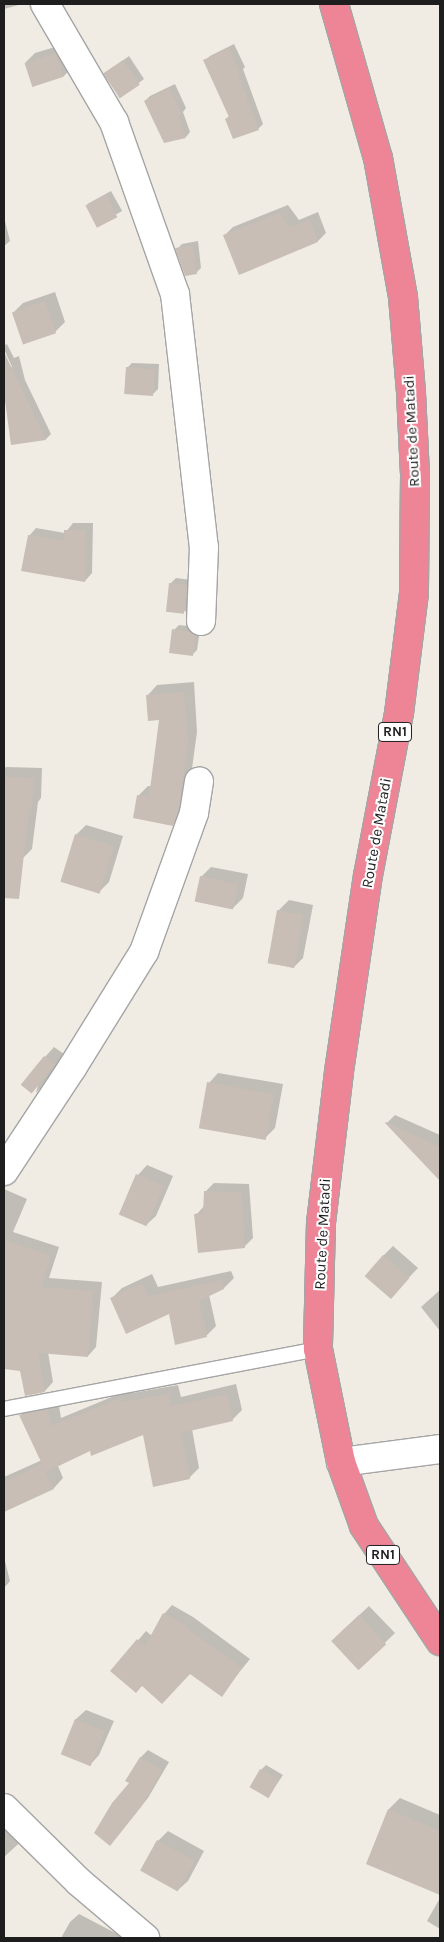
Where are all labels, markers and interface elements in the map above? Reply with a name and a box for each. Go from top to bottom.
street label: Route de Matadi [400,375,424,487]
road number: RN1 [378,720,412,744]
street label: Route de Matadi [358,776,396,890]
street label: Route de Matadi [311,1178,335,1290]
road number: RN1 [366,1544,400,1566]

